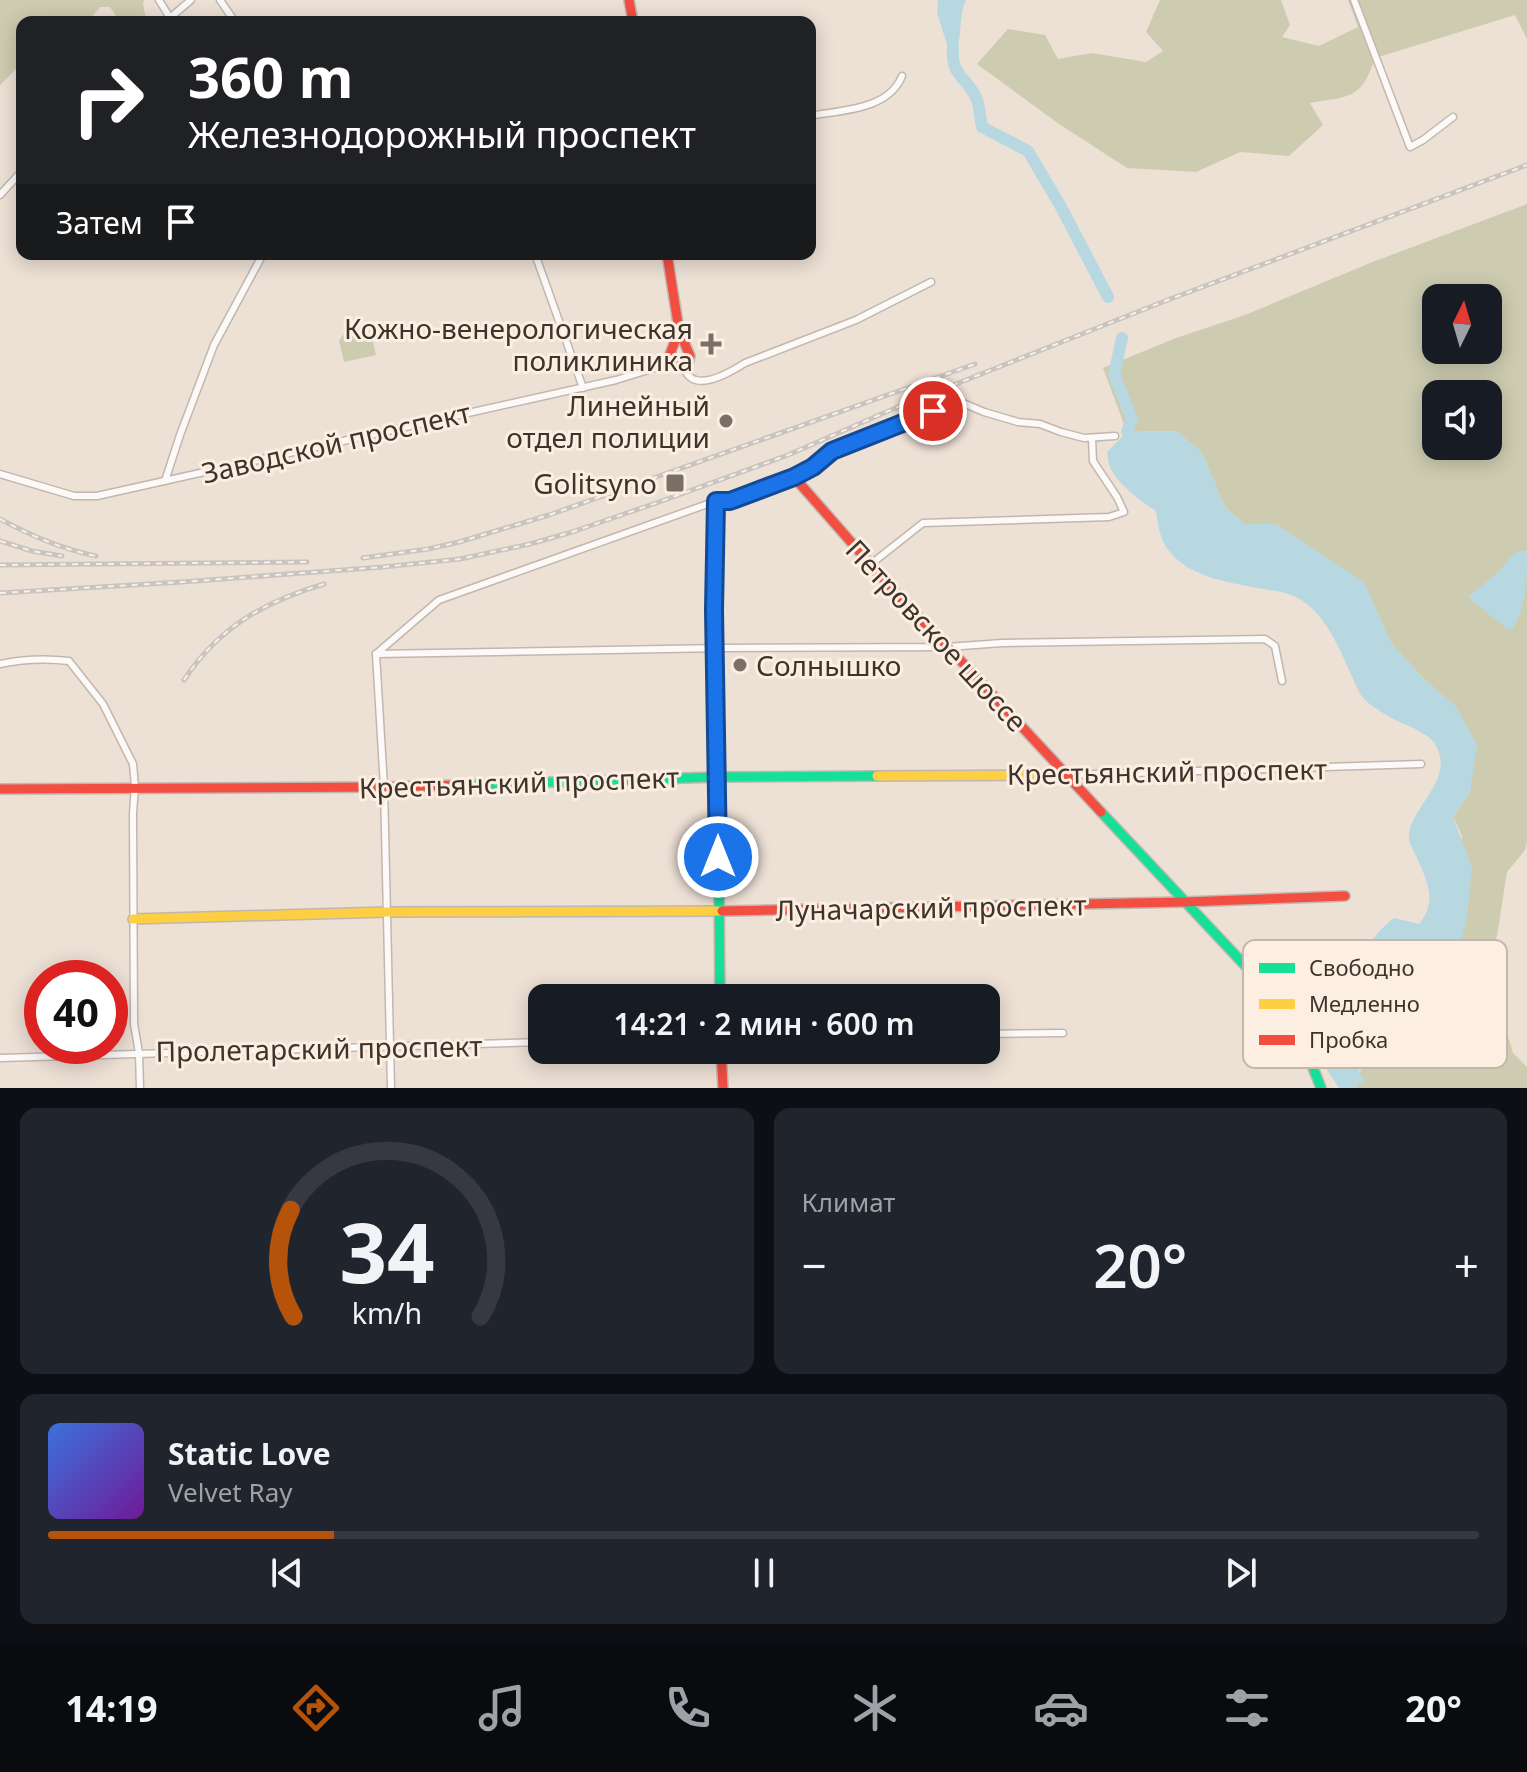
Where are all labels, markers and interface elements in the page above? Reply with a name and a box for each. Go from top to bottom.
text: 360 m [188,38,353,114]
icon: right [56,48,160,152]
text: Железнодорожный проспект [188,110,696,159]
icon: arrive [159,200,203,244]
text: Затем [56,202,143,243]
north arrow [1422,284,1502,364]
map controls [1422,284,1502,460]
place label: Кожно-венерологическая поликлиника [344,309,693,379]
marker: Кожно-венерологическая поликлиника [700,333,722,355]
pin [899,377,967,445]
button: sound [1422,380,1502,460]
place label: Линейный отдел полиции [506,386,710,456]
icon: arrive [911,389,955,433]
street label: Заводской проспект [198,393,474,491]
marker: Линейный отдел полиции [717,412,735,430]
place label: Golitsyno [533,464,657,502]
marker: Golitsyno [664,472,686,494]
street label: Петровское шоссе [838,531,1036,739]
place label: Солнышко [756,646,901,684]
marker: Солнышко [731,656,749,674]
street label: Крестьянский проспект [1007,749,1327,793]
street label: Крестьянский проспект [358,757,680,807]
position arrow [676,815,760,899]
street label: Луначарский проспект [775,885,1087,929]
legend [1243,940,1507,1068]
text: Свободно [1309,952,1414,982]
speed limit sign: 40 [24,960,128,1064]
text: Медленно [1309,988,1420,1018]
text: 14:21 · 2 мин · 600 m [614,1003,914,1044]
text: Пробка [1309,1024,1388,1054]
street label: Пролетарский проспект [155,1026,483,1070]
text: Климат [802,1184,895,1220]
text: 34 [339,1194,434,1307]
text: 20° [1093,1224,1187,1306]
text: − [802,1235,827,1295]
text: + [1454,1235,1479,1295]
text: km/h [352,1293,422,1332]
text: Static Love [168,1433,331,1474]
text: Velvet Ray [168,1474,293,1510]
icon: previous [265,1551,309,1595]
icon: pause [742,1551,786,1595]
icon: next [1219,1551,1263,1595]
icon: directions [288,1680,344,1736]
icon: music [474,1680,530,1736]
icon: phone [660,1680,716,1736]
icon: climate [847,1680,903,1736]
icon: car [1033,1680,1089,1736]
icon: filters [1219,1680,1275,1736]
text: 14:19 [65,1684,158,1733]
text: 20° [1405,1684,1462,1733]

